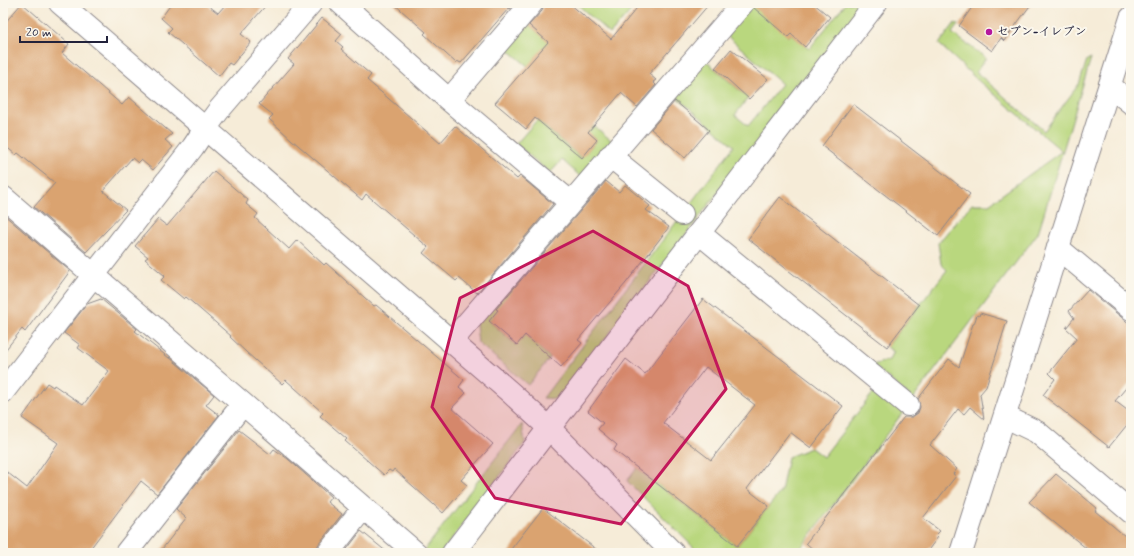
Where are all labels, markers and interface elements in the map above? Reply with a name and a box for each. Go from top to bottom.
scale bar [20,18,107,44]
place label: セブン-イレブン [997,24,1086,40]
text: 20 m [26,25,52,41]
marker: セブン-イレブン [984,27,994,37]

